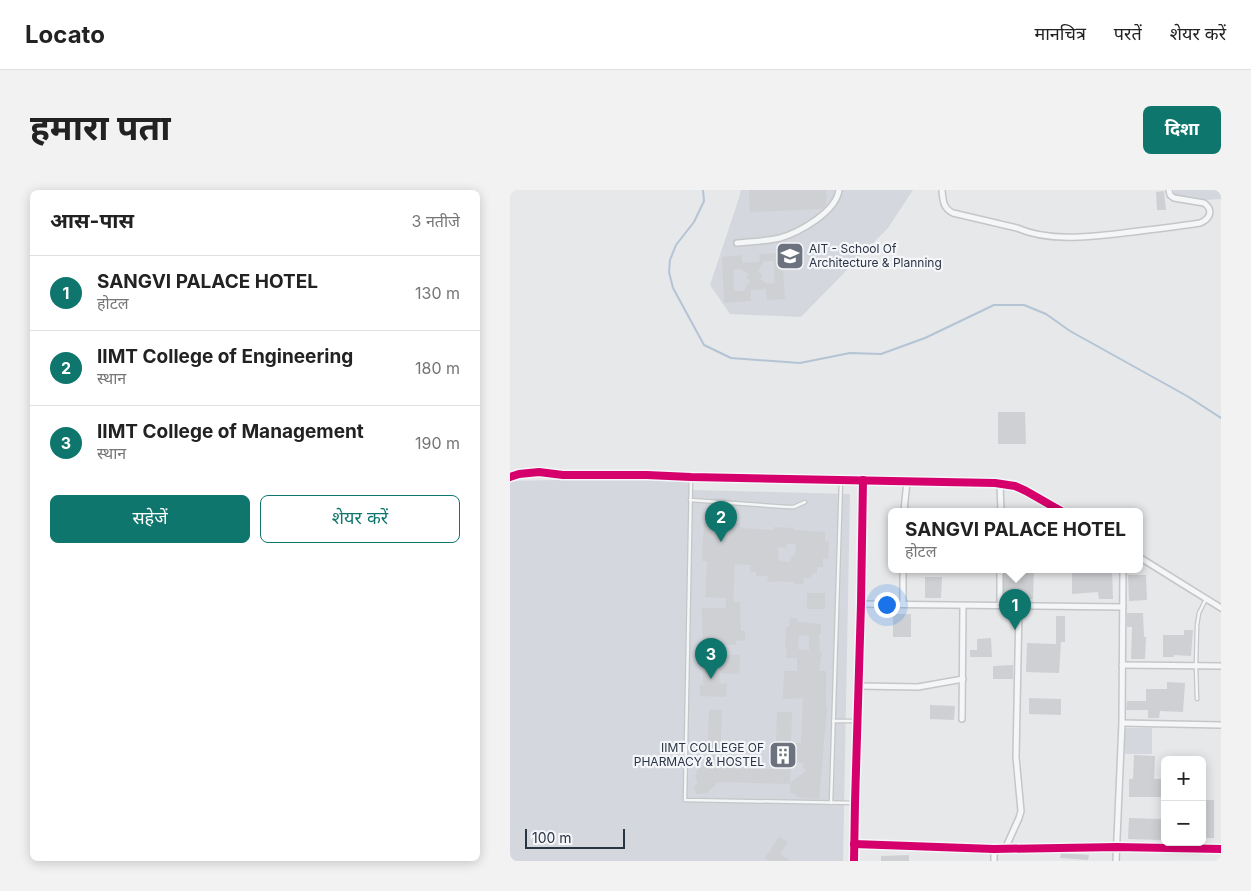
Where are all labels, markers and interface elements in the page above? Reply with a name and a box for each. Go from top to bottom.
text: Locato [25,20,105,49]
text: मानचित्र [1034,23,1086,44]
text: परतें [1114,23,1142,44]
text: शेयर करें [1170,23,1226,44]
text: हमारा पता [30,106,170,148]
button: दिशा [1143,106,1221,154]
text: आस-पास [50,208,134,233]
text: 3 नतीजे [412,211,460,231]
school or university icon: AIT - School Of Architecture & Planning [775,241,805,271]
place label: AIT - School Of Architecture & Planning [809,241,942,270]
text: SANGVI PALACE HOTEL [97,270,318,293]
text: 1 [63,283,69,303]
text: 130 m [415,283,460,303]
text: होटल [97,293,129,313]
text: IIMT College of Engineering [97,345,353,368]
text: 2 [61,358,71,378]
text: 180 m [415,358,460,378]
text: स्थान [97,368,126,388]
text: IIMT College of Management [97,420,364,443]
text: 3 [61,433,71,453]
text: 190 m [415,433,460,453]
text: स्थान [97,443,126,463]
button: सहेजें [50,495,250,543]
button: शेयर करें [260,495,460,543]
pin: 2 [705,501,737,542]
popup [888,508,1143,573]
text: SANGVI PALACE HOTEL [905,518,1126,541]
text: होटल [905,541,937,561]
pin: 1 [999,589,1031,630]
your location [874,592,900,618]
pin: 3 [695,638,727,679]
place label: IIMT COLLEGE OF PHARMACY & HOSTEL [634,740,764,769]
building icon: IIMT COLLEGE OF PHARMACY & HOSTEL [768,740,798,770]
map controls [1161,756,1206,846]
button: + [1161,756,1206,801]
button: − [1161,801,1206,846]
scale bar [525,826,625,849]
text: 100 m [532,829,572,846]

